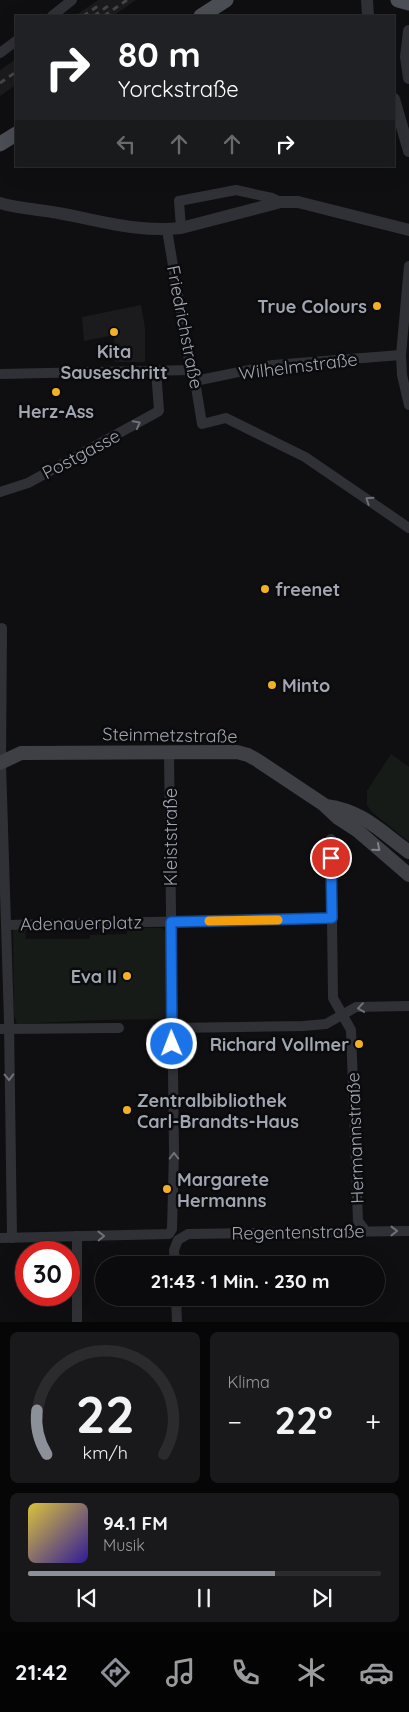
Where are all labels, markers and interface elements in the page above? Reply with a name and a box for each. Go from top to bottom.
text: 80 m [118,32,201,76]
icon: right [35,35,100,100]
text: Yorckstraße [118,75,239,103]
icon: left [112,130,140,158]
icon: ahead [165,130,193,158]
icon: ahead [218,130,246,158]
icon: right [271,130,299,158]
street label: Friedrichstraße [162,263,208,391]
place label: True Colours [257,295,367,318]
marker: True Colours [371,300,383,312]
marker: Kita Sauseschritt [108,326,120,338]
place label: Kita Sauseschritt [60,340,168,384]
street label: Wilhelmstraße [237,347,359,385]
marker: Herz-Ass [50,386,62,398]
place label: Herz-Ass [18,400,94,423]
one-way arrow [132,420,141,430]
street label: Postgasse [38,424,124,484]
one-way arrow [365,497,374,506]
place label: freenet [275,578,340,601]
marker: freenet [259,583,271,595]
place label: Minto [282,674,330,697]
marker: Minto [266,679,278,691]
street label: Steinmetzstraße [102,722,238,748]
street label: Kleiststraße [159,788,182,886]
pin [310,837,352,879]
one-way arrow [371,842,380,851]
icon: arrive [317,844,345,872]
street label: Adenauerplatz [20,910,142,936]
place label: Eva II [71,965,117,988]
marker: Eva II [121,970,133,982]
one-way arrow [356,1002,365,1012]
position arrow [145,1017,197,1069]
place label: Richard Vollmer [210,1033,349,1056]
marker: Richard Vollmer [353,1038,365,1050]
street label: Hermannstraße [341,1072,369,1204]
one-way arrow [4,1074,14,1082]
place label: Zentralbibliothek Carl-Brandts-Haus [137,1089,299,1133]
marker: Zentralbibliothek Carl-Brandts-Haus [121,1104,133,1116]
one-way arrow [168,1151,179,1159]
place label: Margarete Hermanns [177,1168,269,1212]
marker: Margarete Hermanns [161,1183,173,1195]
street label: Regentenstraße [231,1219,365,1245]
one-way arrow [390,1226,398,1236]
one-way arrow [97,1230,105,1241]
speed limit sign: 30 [15,1241,80,1306]
text: 21:43 · 1 Min. · 230 m [151,1269,329,1293]
text: Klima [228,1372,270,1392]
text: 22 [75,1381,134,1446]
text: 22° [275,1396,333,1444]
text: − [228,1404,242,1439]
text: + [365,1404,381,1439]
text: km/h [82,1441,127,1463]
text: 94.1 FM [103,1511,168,1535]
text: Musik [103,1535,145,1555]
icon: previous [73,1584,101,1612]
icon: pause [190,1584,218,1612]
icon: next [308,1584,336,1612]
icon: directions [98,1655,133,1690]
icon: music [163,1655,198,1690]
icon: phone [228,1655,263,1690]
icon: climate [294,1655,329,1690]
icon: car [359,1655,394,1690]
text: 21:42 [15,1658,68,1686]

